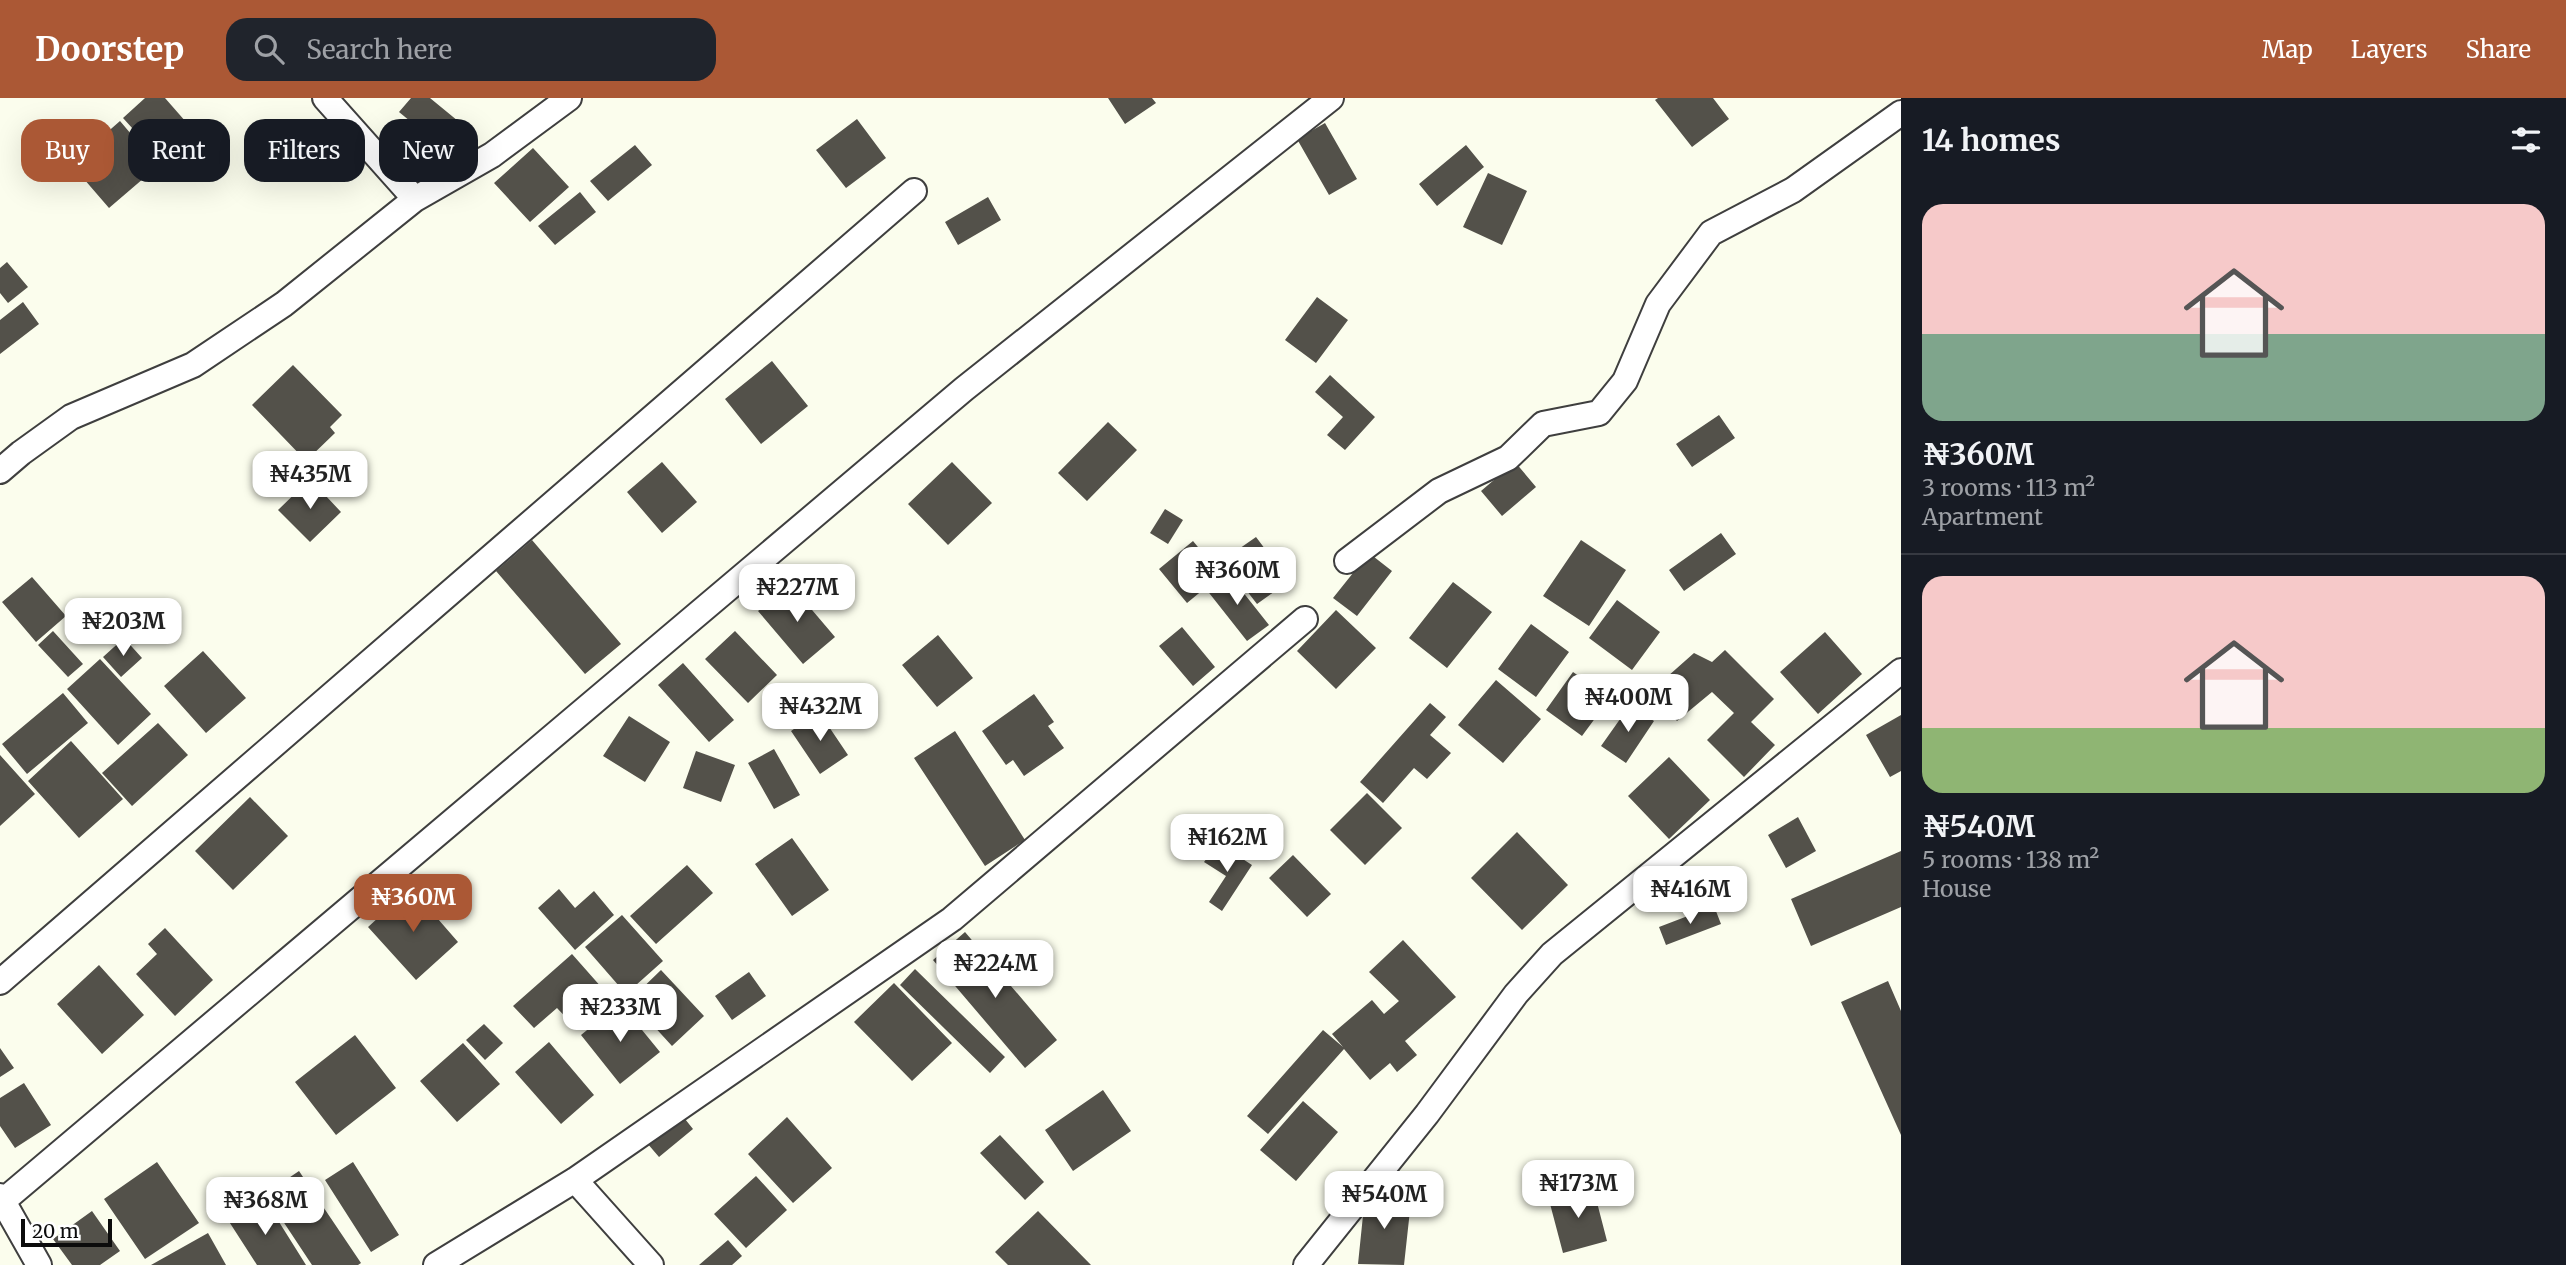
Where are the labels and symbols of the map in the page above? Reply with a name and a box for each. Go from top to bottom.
pin: ₦435M [261,452,359,511]
pin: ₦360M [1188,547,1286,607]
pin: ₦227M [748,564,846,624]
pin: ₦203M [74,598,172,658]
pin: ₦400M [1579,674,1677,734]
pin: ₦432M [771,684,869,743]
pin: ₦162M [1178,814,1276,874]
pin: ₦416M [1641,866,1739,926]
pin: ₦360M [364,874,462,934]
pin: ₦224M [946,940,1044,1000]
pin: ₦233M [571,984,669,1044]
pin: ₦173M [1529,1160,1627,1220]
pin: ₦540M [1335,1172,1433,1231]
pin: ₦368M [216,1178,314,1237]
scale bar [21,1216,112,1248]

